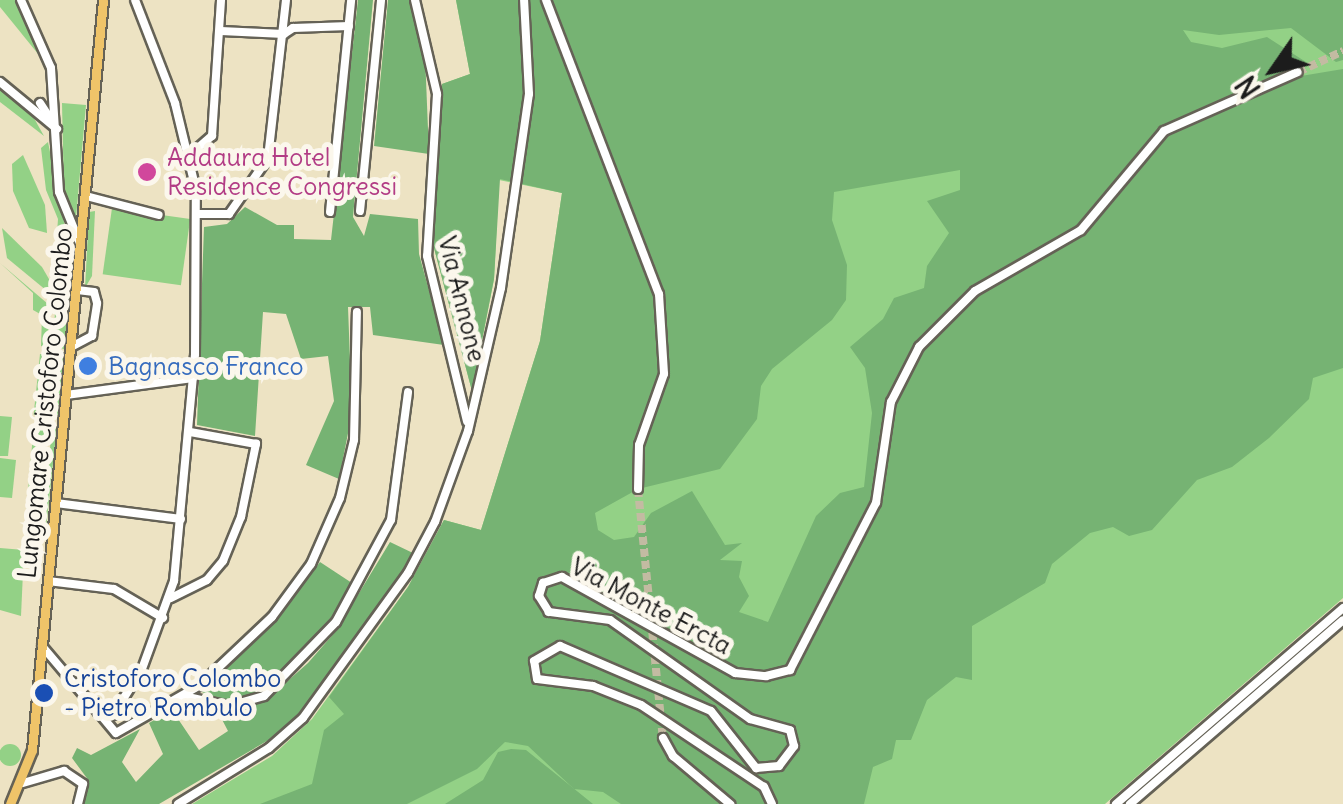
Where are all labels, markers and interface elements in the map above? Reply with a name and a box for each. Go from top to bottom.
north arrow [1223,20,1323,120]
text: N [1228,69,1268,105]
place label: Addaura Hotel Residence Congressi [167,143,397,202]
marker: Addaura Hotel Residence Congressi [136,161,158,183]
street label: Lungomare Cristoforo Colombo [12,226,78,580]
street label: Via Annone [432,233,492,365]
place label: Bagnasco Franco [108,351,303,381]
marker: Bagnasco Franco [77,355,99,377]
street label: Via Monte Ercta [566,551,736,661]
place label: Cristoforo Colombo - Pietro Rombulo [64,664,281,723]
marker: Cristoforo Colombo - Pietro Rombulo [33,682,55,704]

